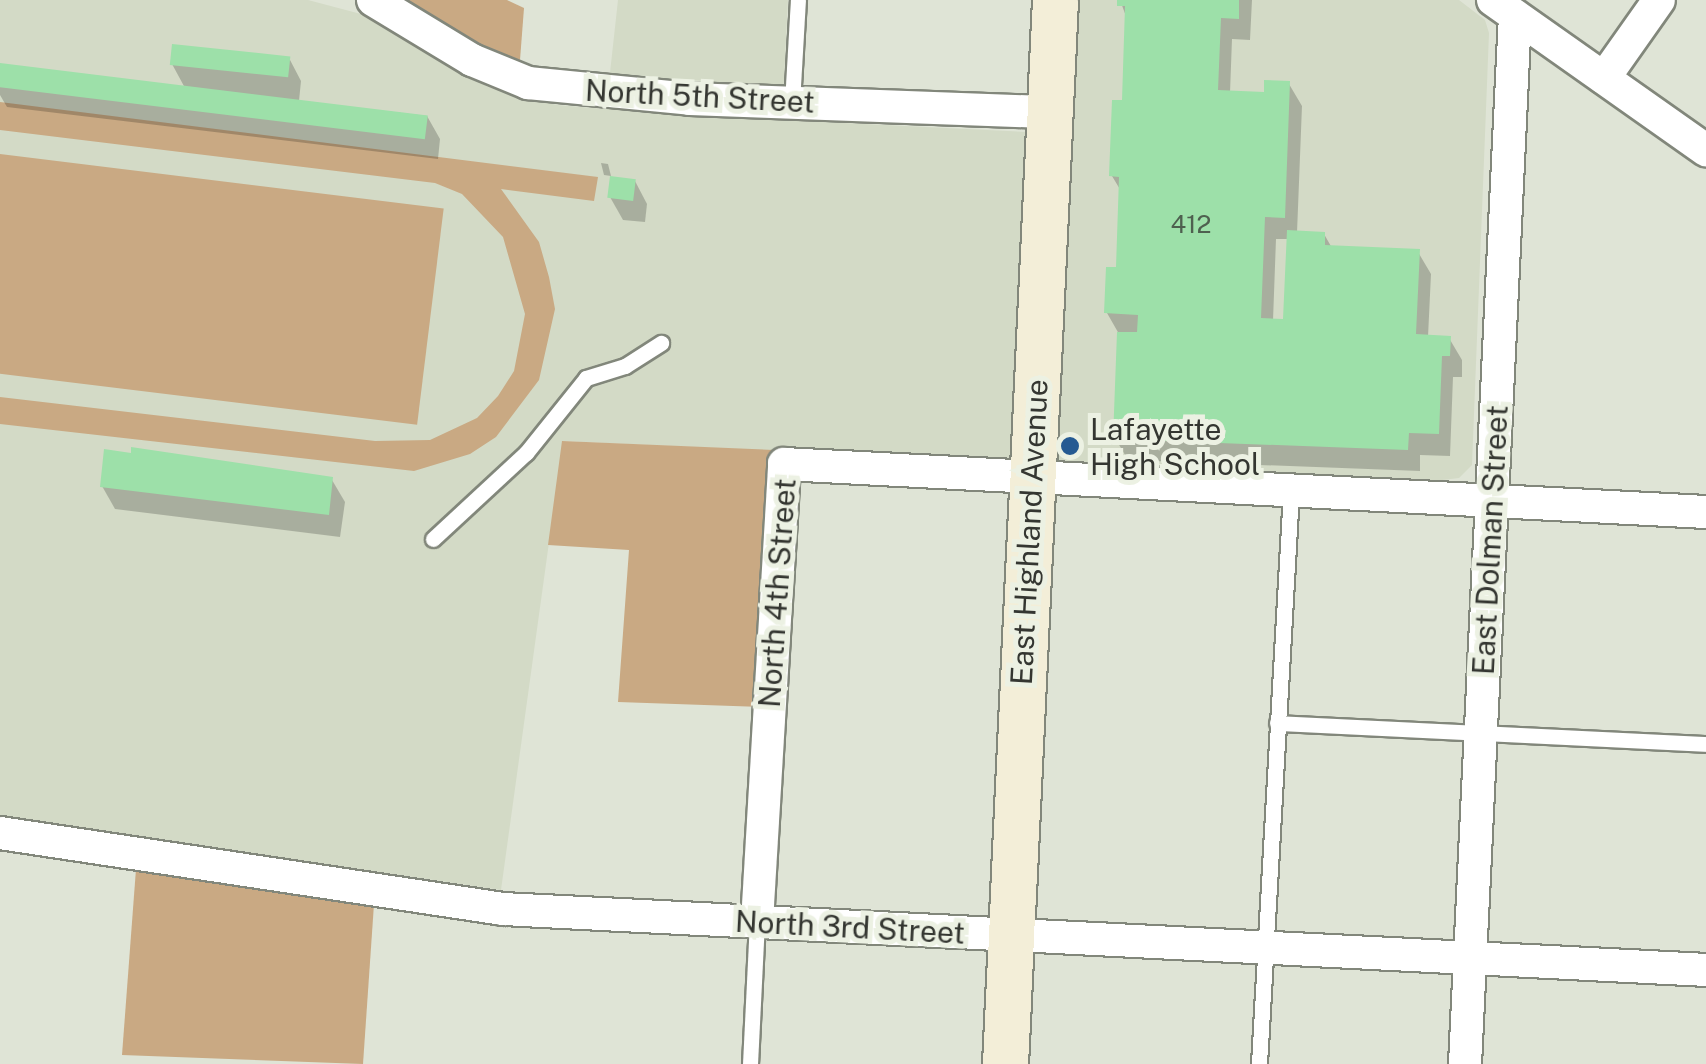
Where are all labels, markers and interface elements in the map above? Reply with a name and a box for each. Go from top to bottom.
street label: North 5th Street [584,72,816,120]
house number: 412 [1171,209,1211,239]
street label: East Highland Avenue [1003,378,1055,686]
street label: East Dolman Street [1465,404,1515,676]
place label: Lafayette High School [1090,411,1260,482]
marker: Lafayette High School [1059,435,1081,457]
street label: North 4th Street [751,477,803,709]
street label: North 3rd Street [734,903,966,951]

